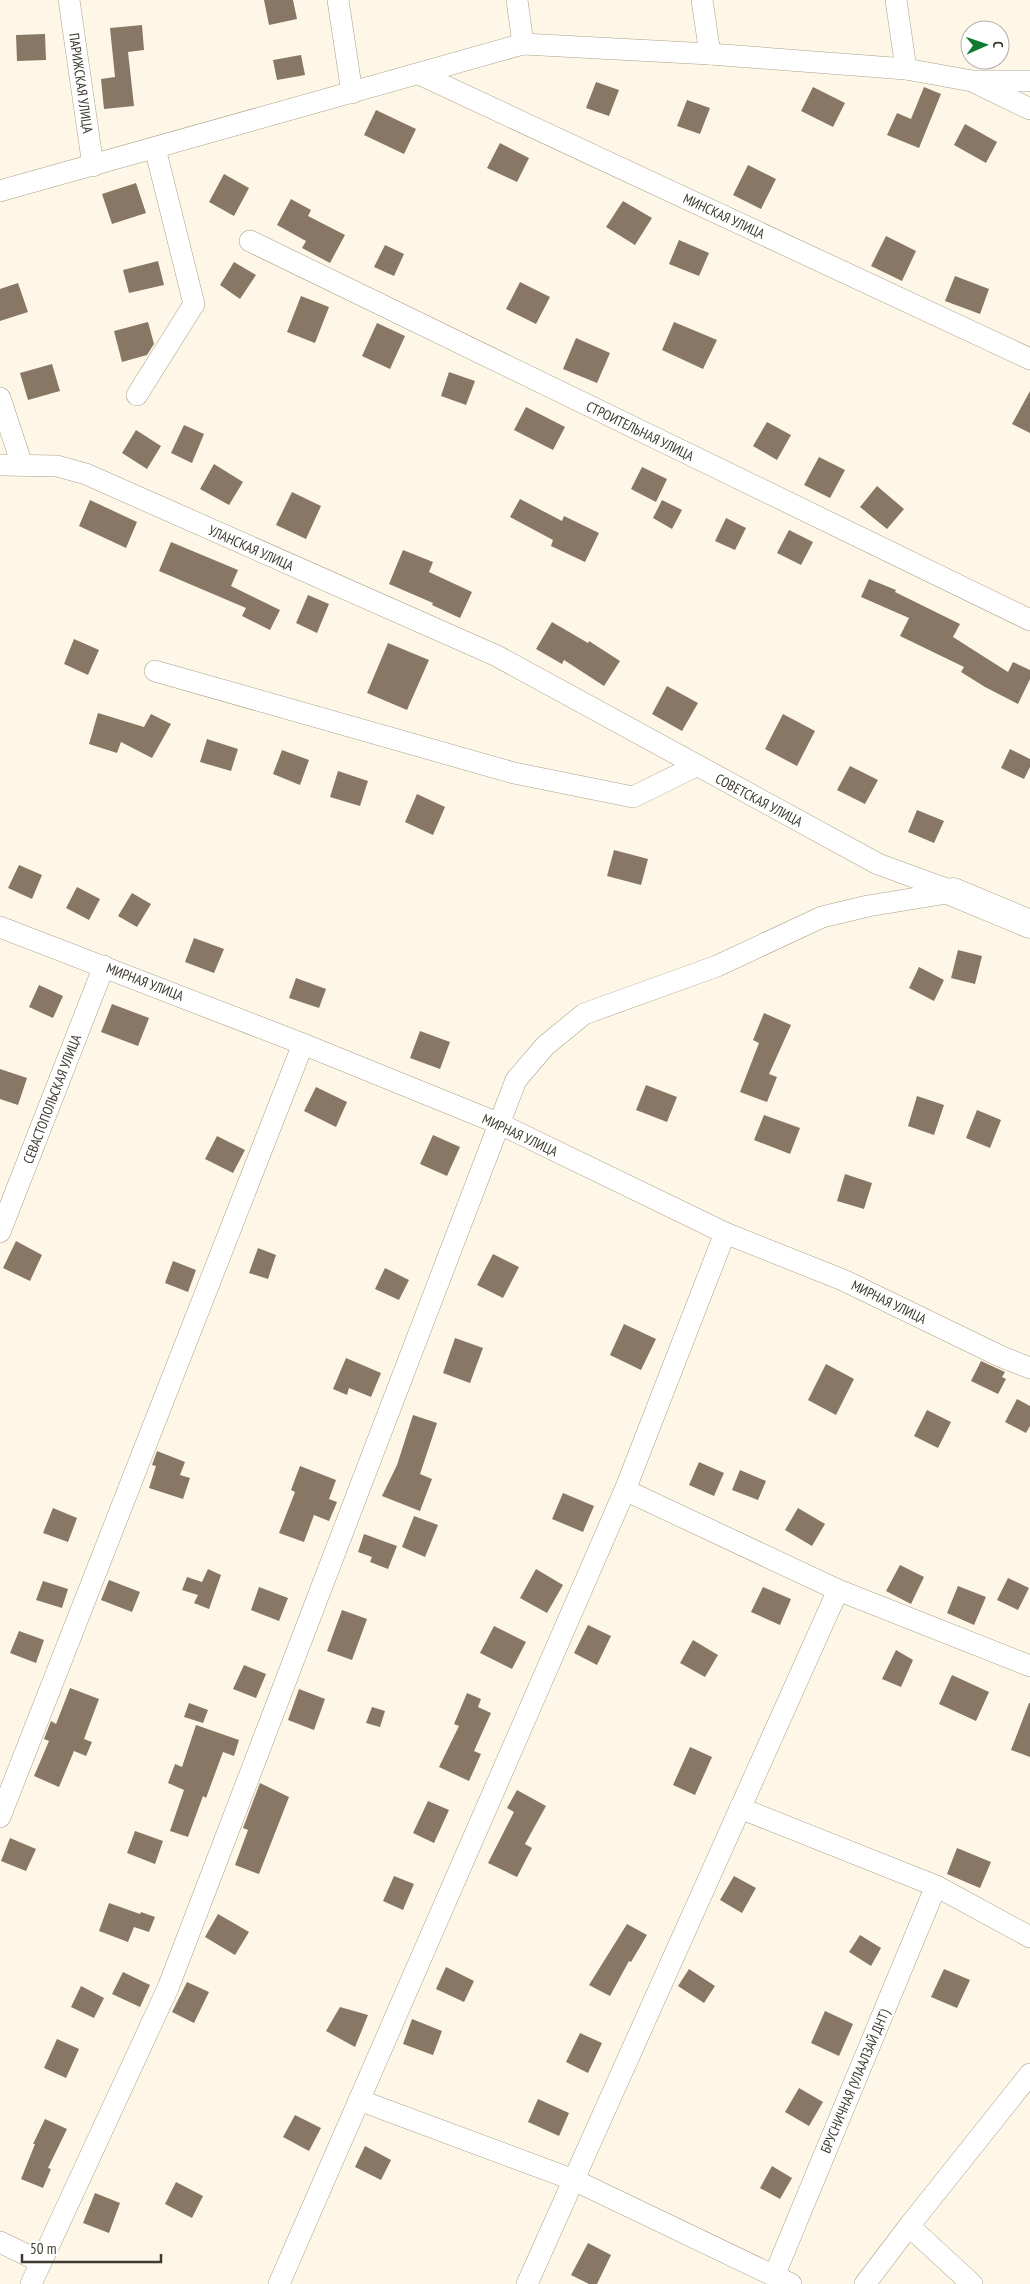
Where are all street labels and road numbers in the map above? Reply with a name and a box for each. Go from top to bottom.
street label: ПАРИЖСКАЯ УЛИЦА [65,32,97,135]
street label: МИНСКАЯ УЛИЦА [680,189,768,243]
street label: СТРОИТЕЛЬНАЯ УЛИЦА [583,397,697,465]
street label: УЛАНСКАЯ УЛИЦА [206,521,297,575]
street label: СОВЕТСКАЯ УЛИЦА [712,769,806,831]
street label: МИРНАЯ УЛИЦА [104,959,186,1005]
street label: СЕВАСТОПОЛЬСКАЯ УЛИЦА [19,1031,85,1166]
street label: МИРНАЯ УЛИЦА [479,1110,561,1160]
street label: МИРНАЯ УЛИЦА [849,1276,930,1328]
street label: БРУСНИЧНАЯ (УЛААЛЗАЙ ДНТ) [816,2006,894,2156]

